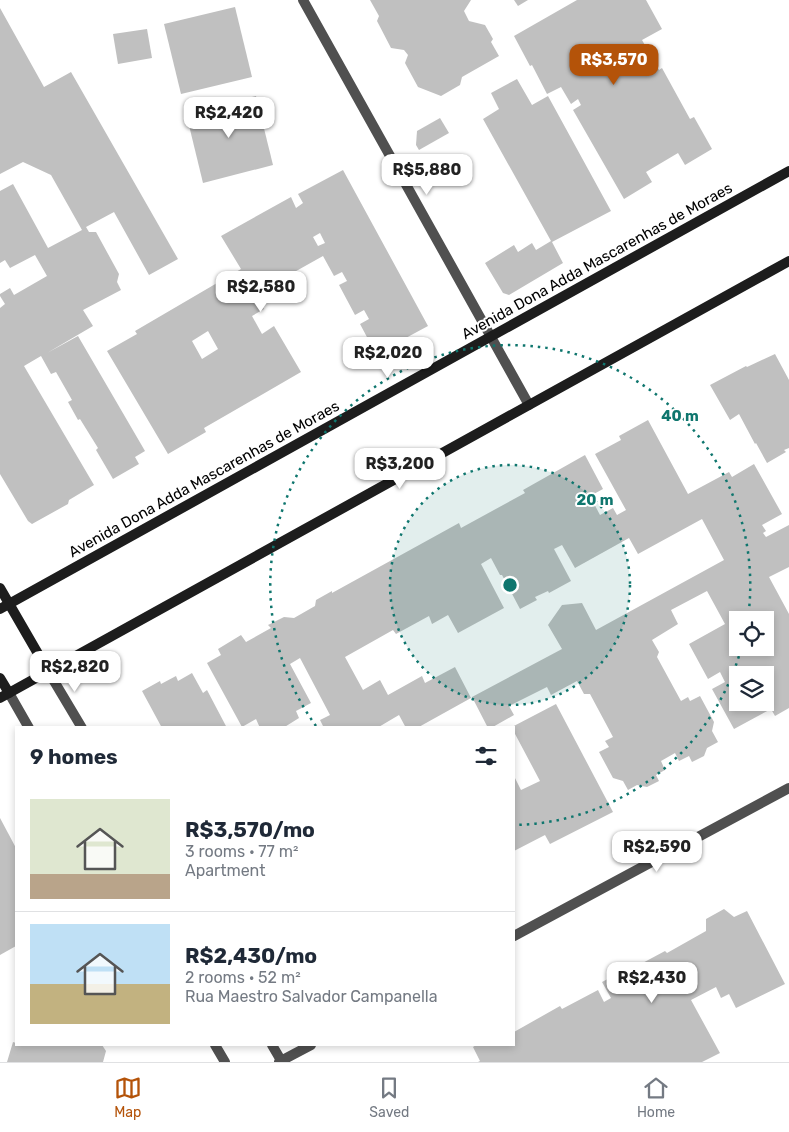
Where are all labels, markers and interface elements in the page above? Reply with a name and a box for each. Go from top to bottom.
pin: R$3,570 [568,44,660,86]
text: R$3,570 [580,50,648,69]
pin: R$2,420 [183,96,275,139]
text: R$2,420 [195,103,263,122]
pin: R$5,880 [381,154,473,196]
text: R$5,880 [393,160,461,179]
street label: Avenida Dona Adda Mascarenhas de Moraes [459,179,736,343]
pin: R$2,580 [215,270,307,313]
text: R$2,580 [227,277,295,296]
pin: R$2,020 [342,336,434,379]
text: R$2,020 [354,343,422,362]
street label: Avenida Dona Adda Mascarenhas de Moraes [66,397,343,561]
text: 40 m [661,407,699,425]
pin: R$3,200 [354,448,446,490]
text: R$3,200 [366,454,434,473]
text: 20 m [577,491,613,509]
centre of rings [501,576,519,594]
map controls [729,611,774,711]
button: locate [729,611,774,656]
pin: R$2,820 [29,650,121,693]
text: R$2,820 [41,657,109,676]
button: layers [729,666,774,711]
icon: filters [472,742,500,770]
text: 9 homes [30,744,118,769]
text: R$3,570/mo [185,817,315,842]
icon: home [70,819,130,879]
pin: R$2,590 [611,830,703,873]
text: R$2,590 [623,837,691,856]
text: 3 rooms · 77 m² [185,842,298,861]
text: Apartment [185,861,265,880]
text: R$2,430/mo [185,943,317,968]
icon: home [70,944,130,1004]
pin: R$2,430 [606,962,698,1004]
text: 2 rooms · 52 m² [185,968,301,987]
text: R$2,430 [618,968,686,987]
text: Rua Maestro Salvador Campanella [185,987,438,1006]
tab: Map [114,1074,142,1121]
tab: Saved [369,1074,409,1121]
tab: Home [637,1074,675,1121]

